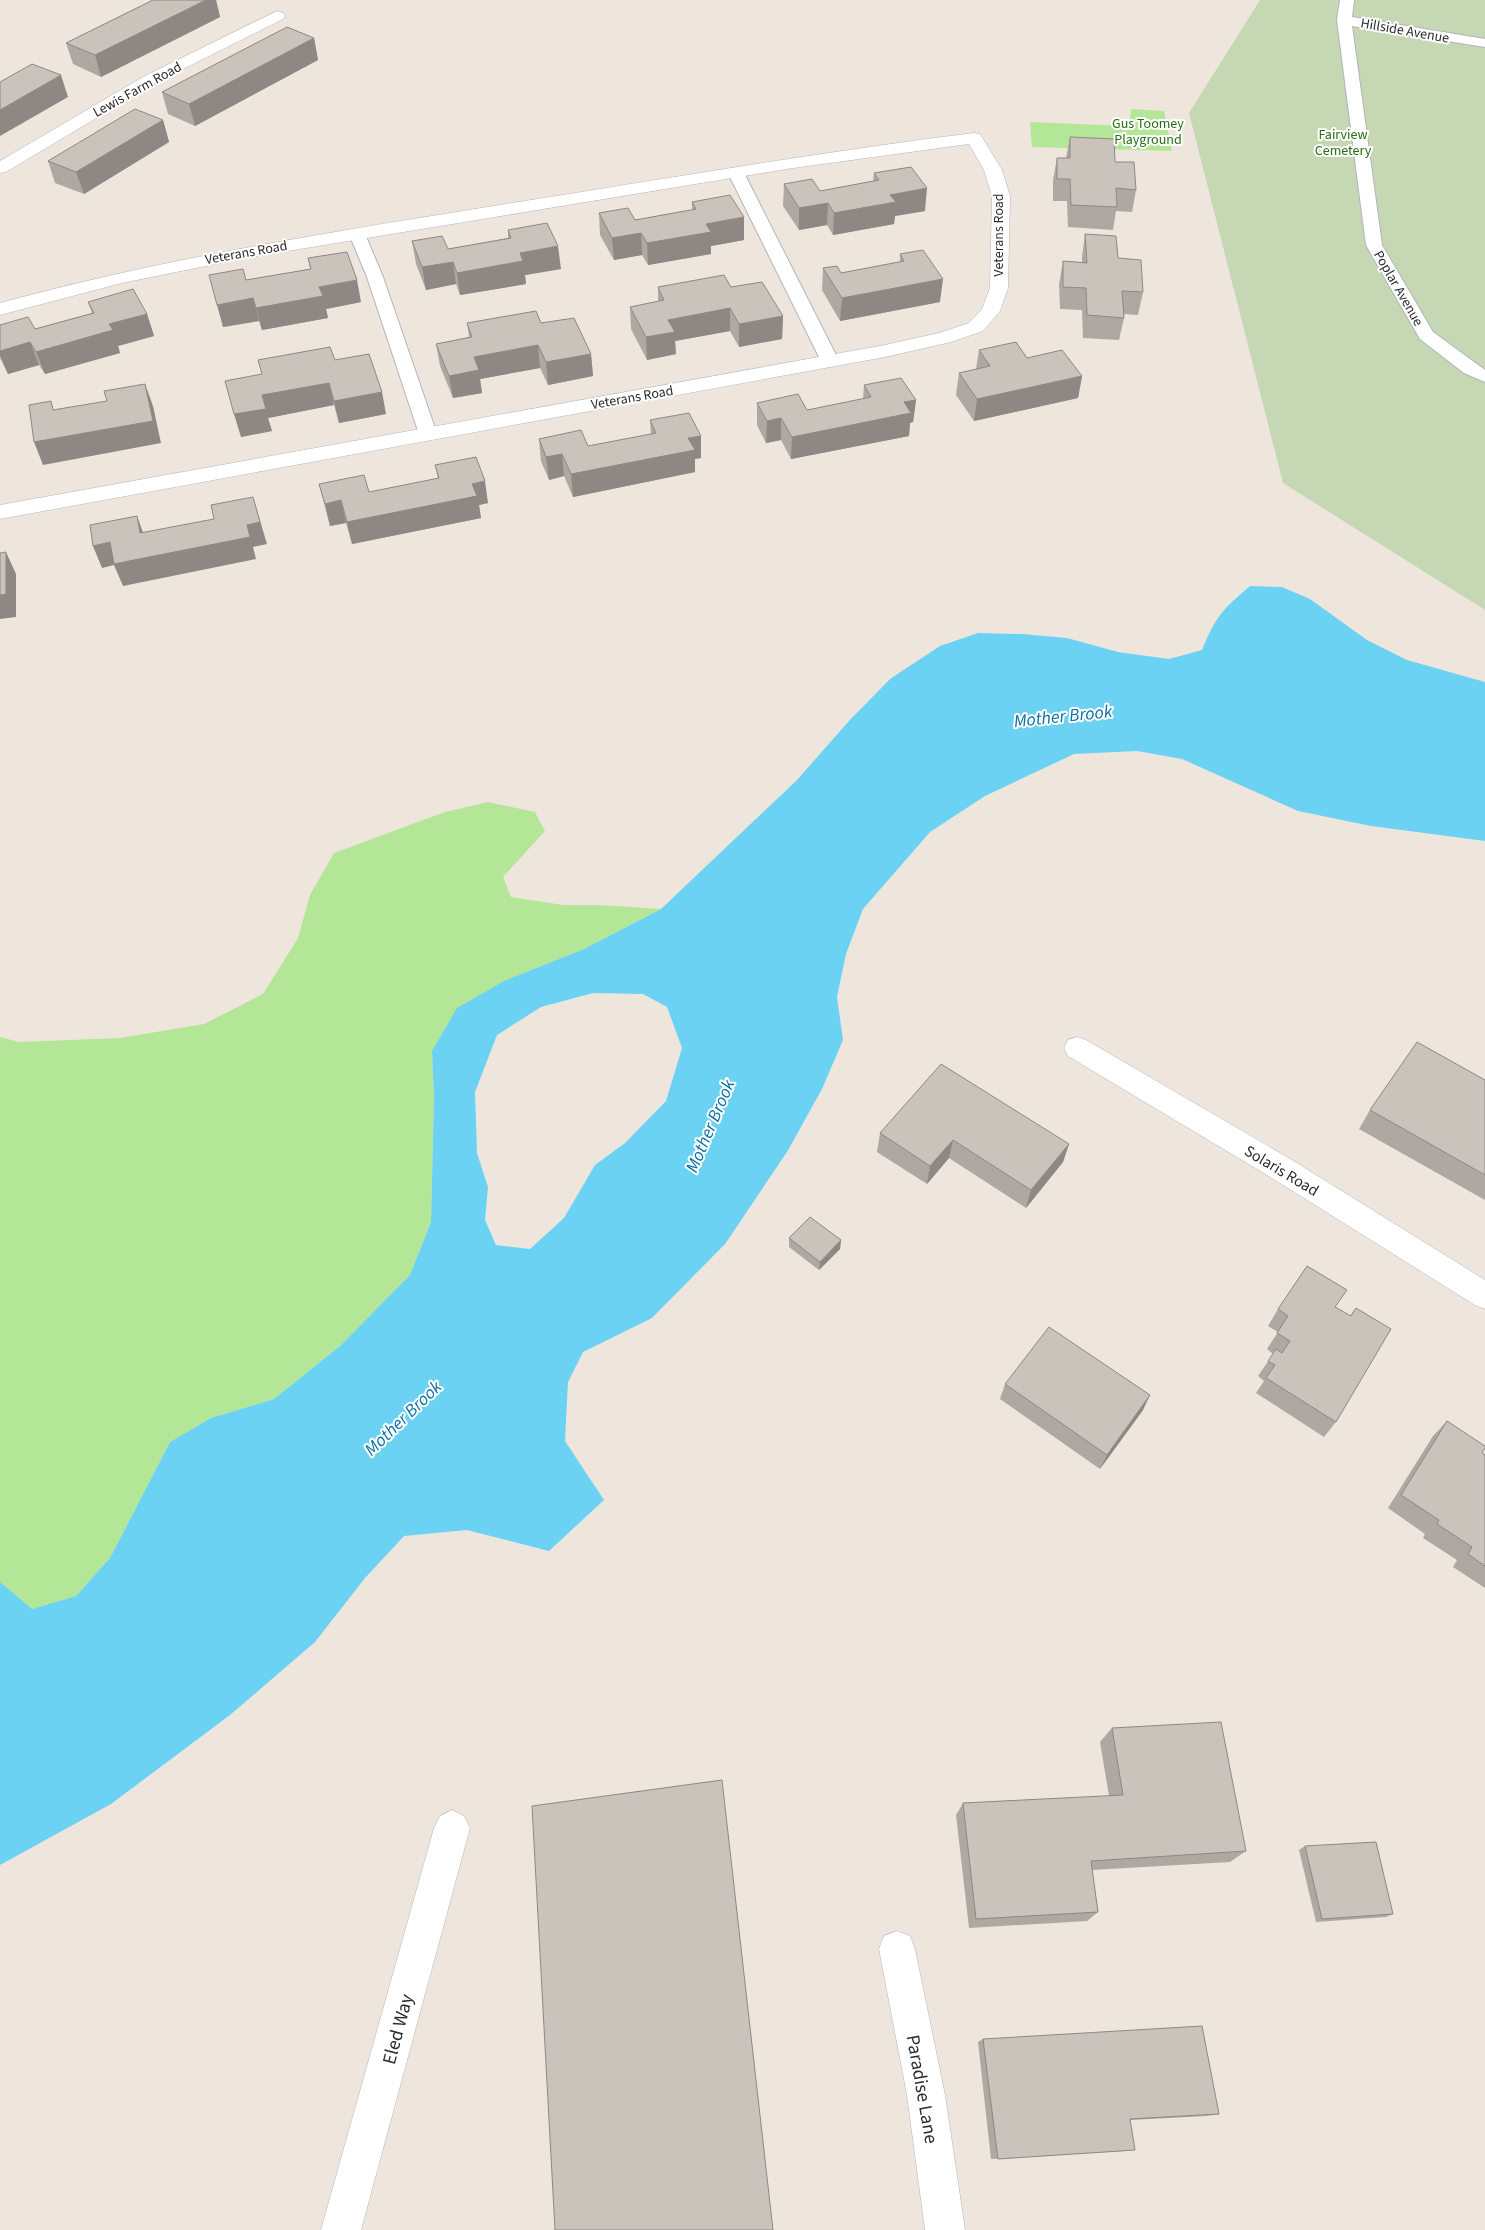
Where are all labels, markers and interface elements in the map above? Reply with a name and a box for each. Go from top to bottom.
street label: Hillside Avenue [1359,13,1451,49]
street label: Lewis Farm Road [89,57,185,123]
park label: Gus Toomey Playground [1112,114,1184,150]
park label: Fairview Cemetery [1315,125,1372,161]
street label: Veterans Road [989,193,1009,277]
street label: Veterans Road [203,236,289,270]
street label: Poplar Avenue [1368,247,1428,330]
street label: Veterans Road [589,381,675,415]
water label: Mother Brook [1013,699,1114,734]
water label: Mother Brook [680,1075,741,1177]
street label: Solaris Road [1240,1140,1323,1202]
water label: Mother Brook [359,1375,448,1462]
street label: Eled Way [376,1991,421,2068]
street label: Paradise Lane [899,2033,944,2146]

